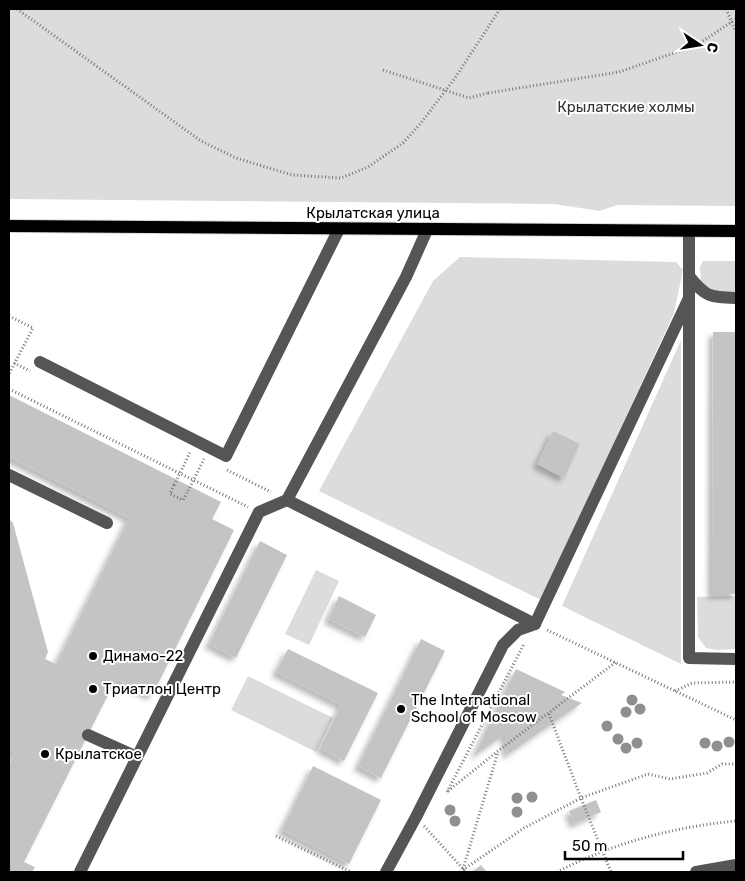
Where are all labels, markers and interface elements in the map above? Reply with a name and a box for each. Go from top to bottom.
north arrow [675,20,725,70]
text: С [703,41,722,54]
park label: Крылатские холмы [557,98,695,116]
street label: Крылатская улица [306,204,440,222]
place label: Динамо-22 [103,647,183,665]
marker: Динамо-22 [87,650,99,662]
place label: Триатлон Центр [103,680,221,698]
marker: Триатлон Центр [87,683,99,695]
place label: The International School of Moscow [411,691,537,726]
marker: The International School of Moscow [395,703,407,715]
place label: Крылатское [55,745,142,763]
marker: Крылатское [39,748,51,760]
scale bar [565,828,682,860]
text: 50 m [572,837,607,855]

